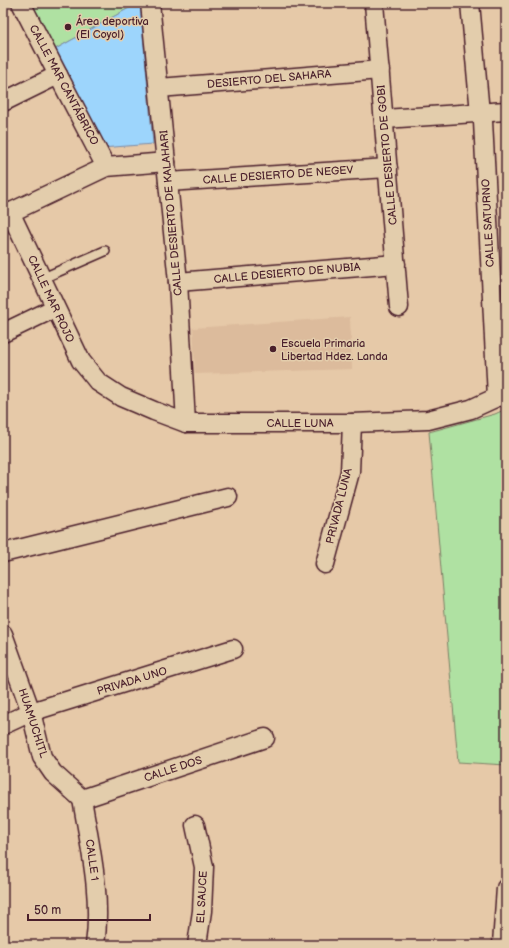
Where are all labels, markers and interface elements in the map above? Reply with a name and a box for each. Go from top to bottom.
place label: Área deportiva (El Coyol) [76,14,149,41]
street label: CALLE MAR CANTÁBRICO [27,22,102,147]
marker: Área deportiva (El Coyol) [63,22,73,32]
street label: DESIERTO DEL SAHARA [206,67,332,91]
street label: CALLE DESIERTO DE GOBI [374,84,400,226]
street label: CALLE DESIERTO DE KALAHARI [157,129,185,296]
street label: CALLE DESIERTO DE NEGEV [202,163,354,187]
street label: CALLE SATURNO [479,178,497,268]
street label: CALLE MAR ROJO [25,253,77,345]
street label: CALLE DESIERTO DE NUBIA [213,260,361,286]
place label: Escuela Primaria Libertad Hdez. Landa [281,337,388,363]
marker: Escuela Primaria Libertad Hdez. Landa [268,344,278,354]
street label: CALLE LUNA [267,417,334,430]
street label: PRIVADA LUNA [323,467,355,545]
street label: PRIVADA UNO [95,664,169,698]
street label: HUAMUCHITL [16,687,51,760]
street label: CALLE DOS [142,753,204,785]
street label: CALLE 1 [83,838,101,882]
street label: EL SAUCE [194,870,210,924]
scale bar [28,896,150,922]
text: 50 m [34,903,61,918]

